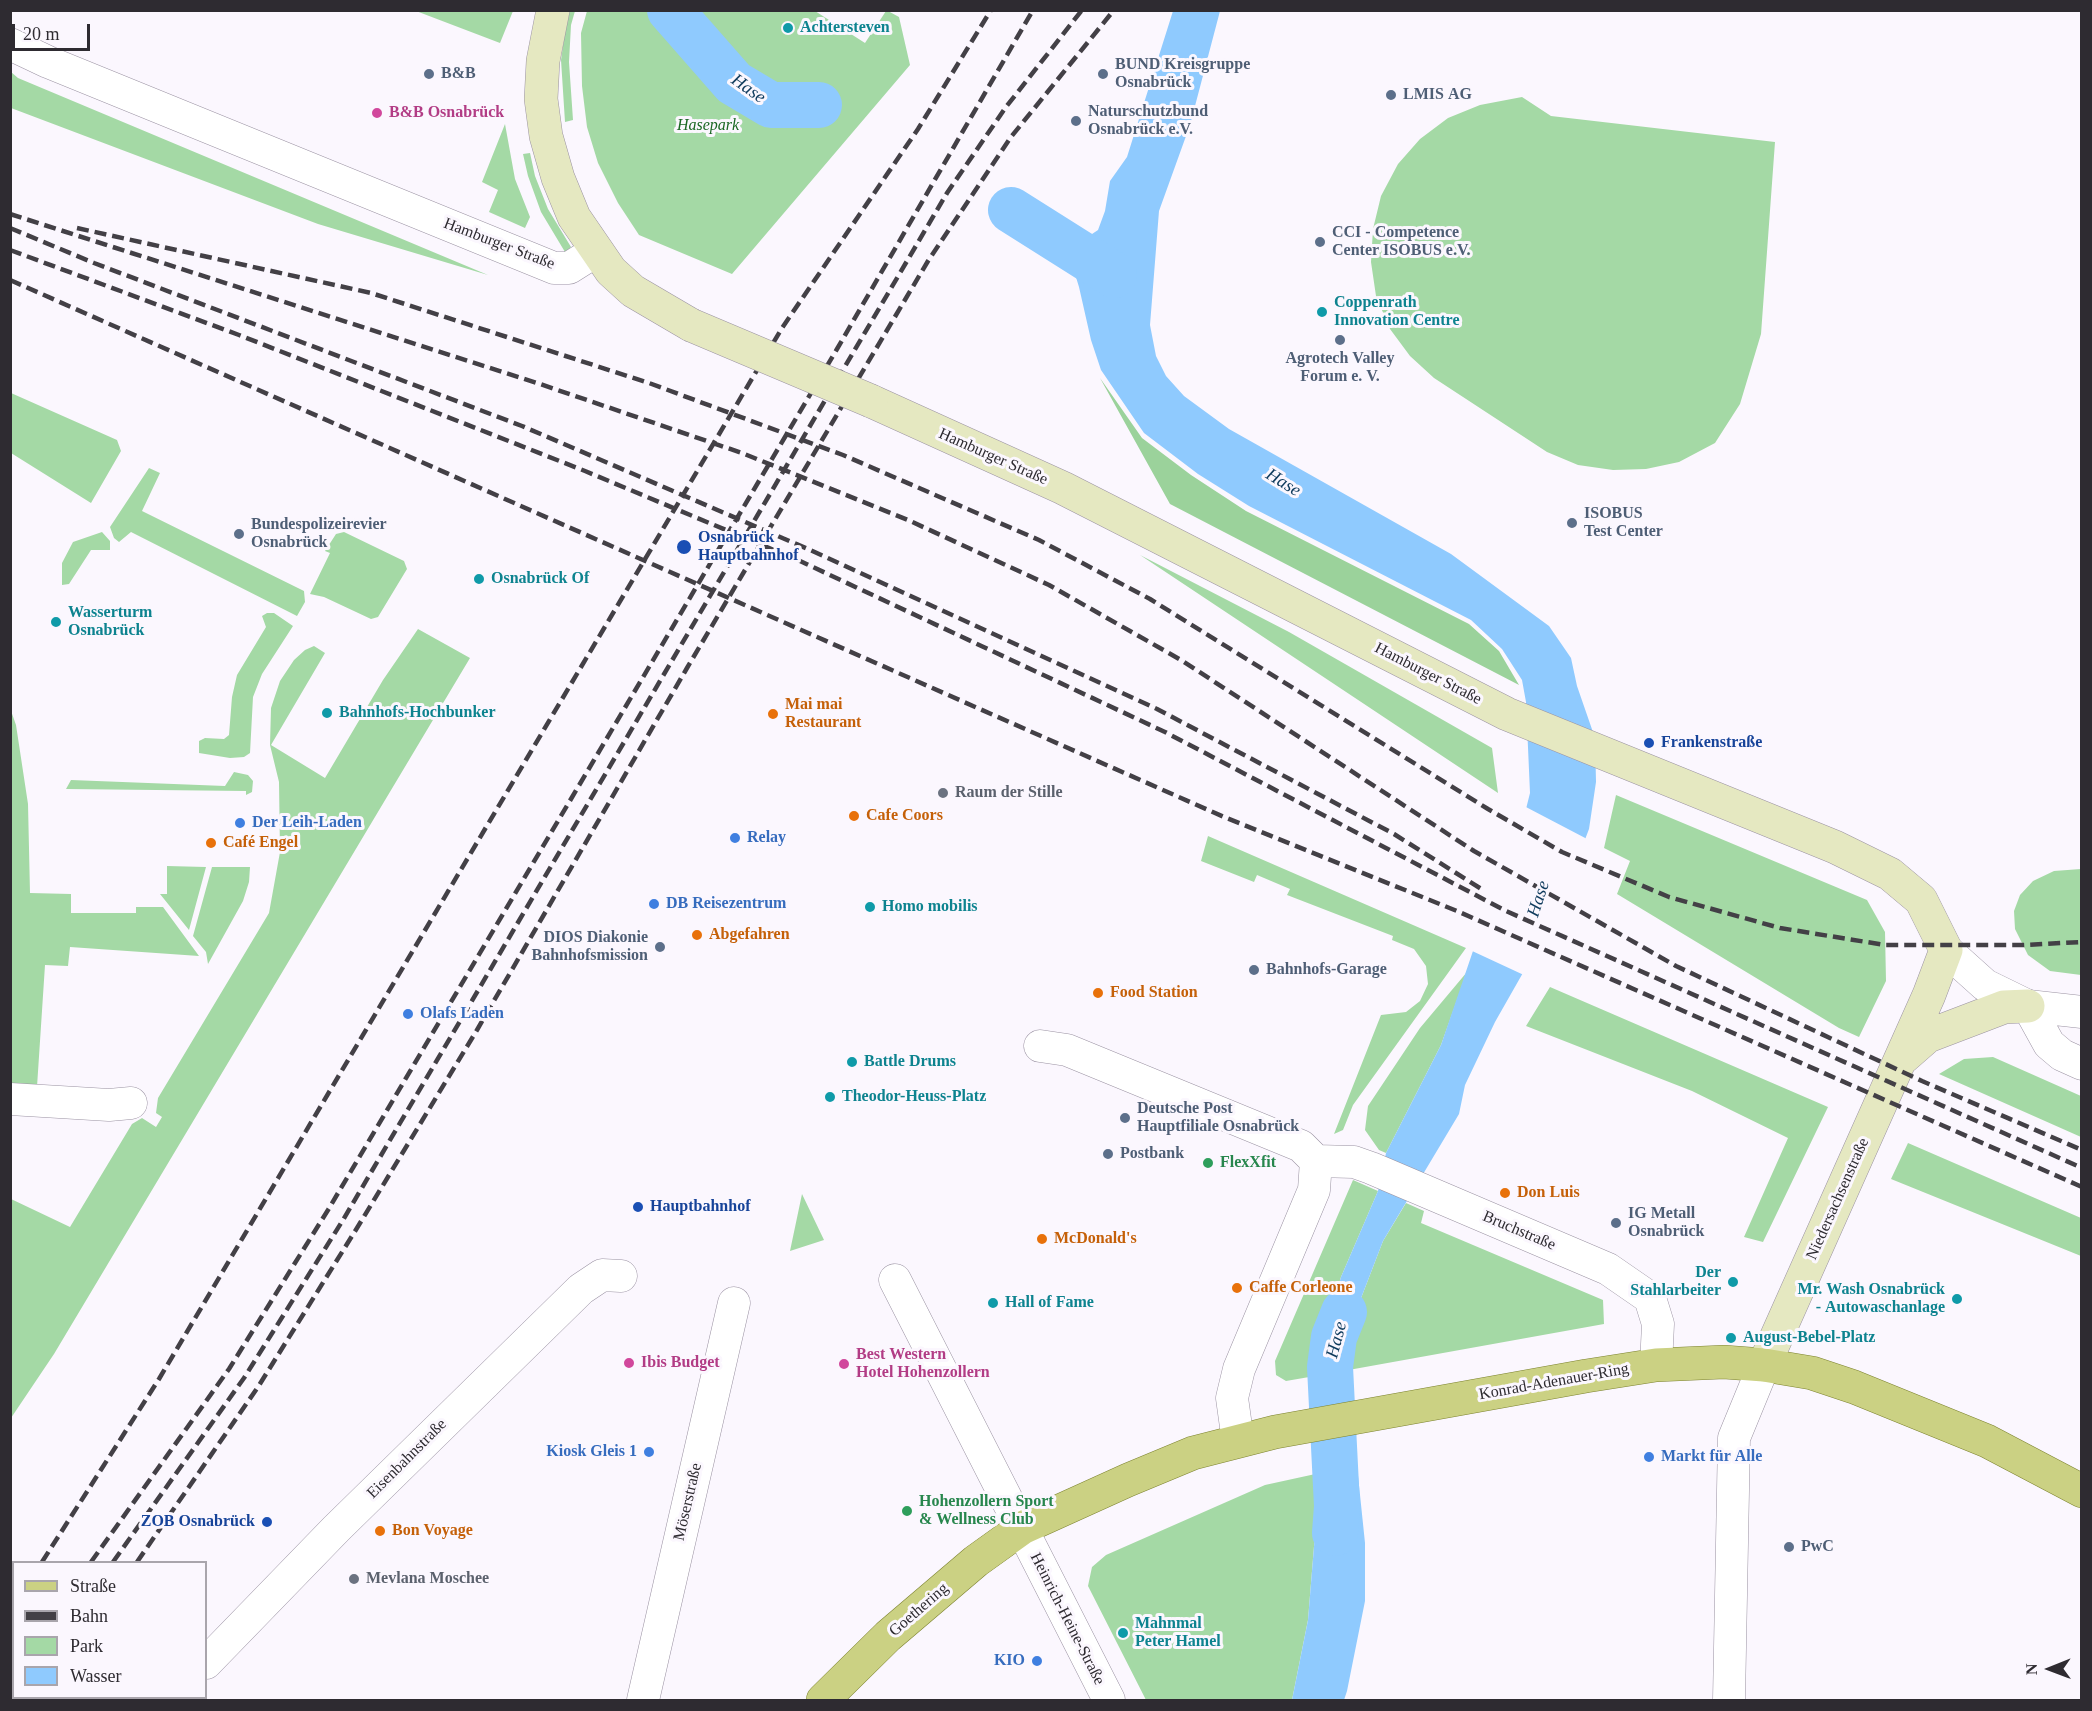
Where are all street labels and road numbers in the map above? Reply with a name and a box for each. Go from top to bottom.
street label: Hamburger Straße [441,214,557,274]
street label: Hamburger Straße [935,424,1051,490]
street label: Hamburger Straße [1371,639,1485,709]
street label: Niedersachsenstraße [1802,1135,1874,1263]
street label: Bruchstraße [1480,1207,1558,1255]
street label: Konrad-Adenauer-Ring [1478,1359,1630,1405]
street label: Eisenbahnstraße [363,1415,451,1503]
street label: Möserstraße [670,1461,706,1543]
street label: Heinrich-Heine-Straße [1025,1550,1109,1688]
street label: Goethering [886,1579,952,1641]

